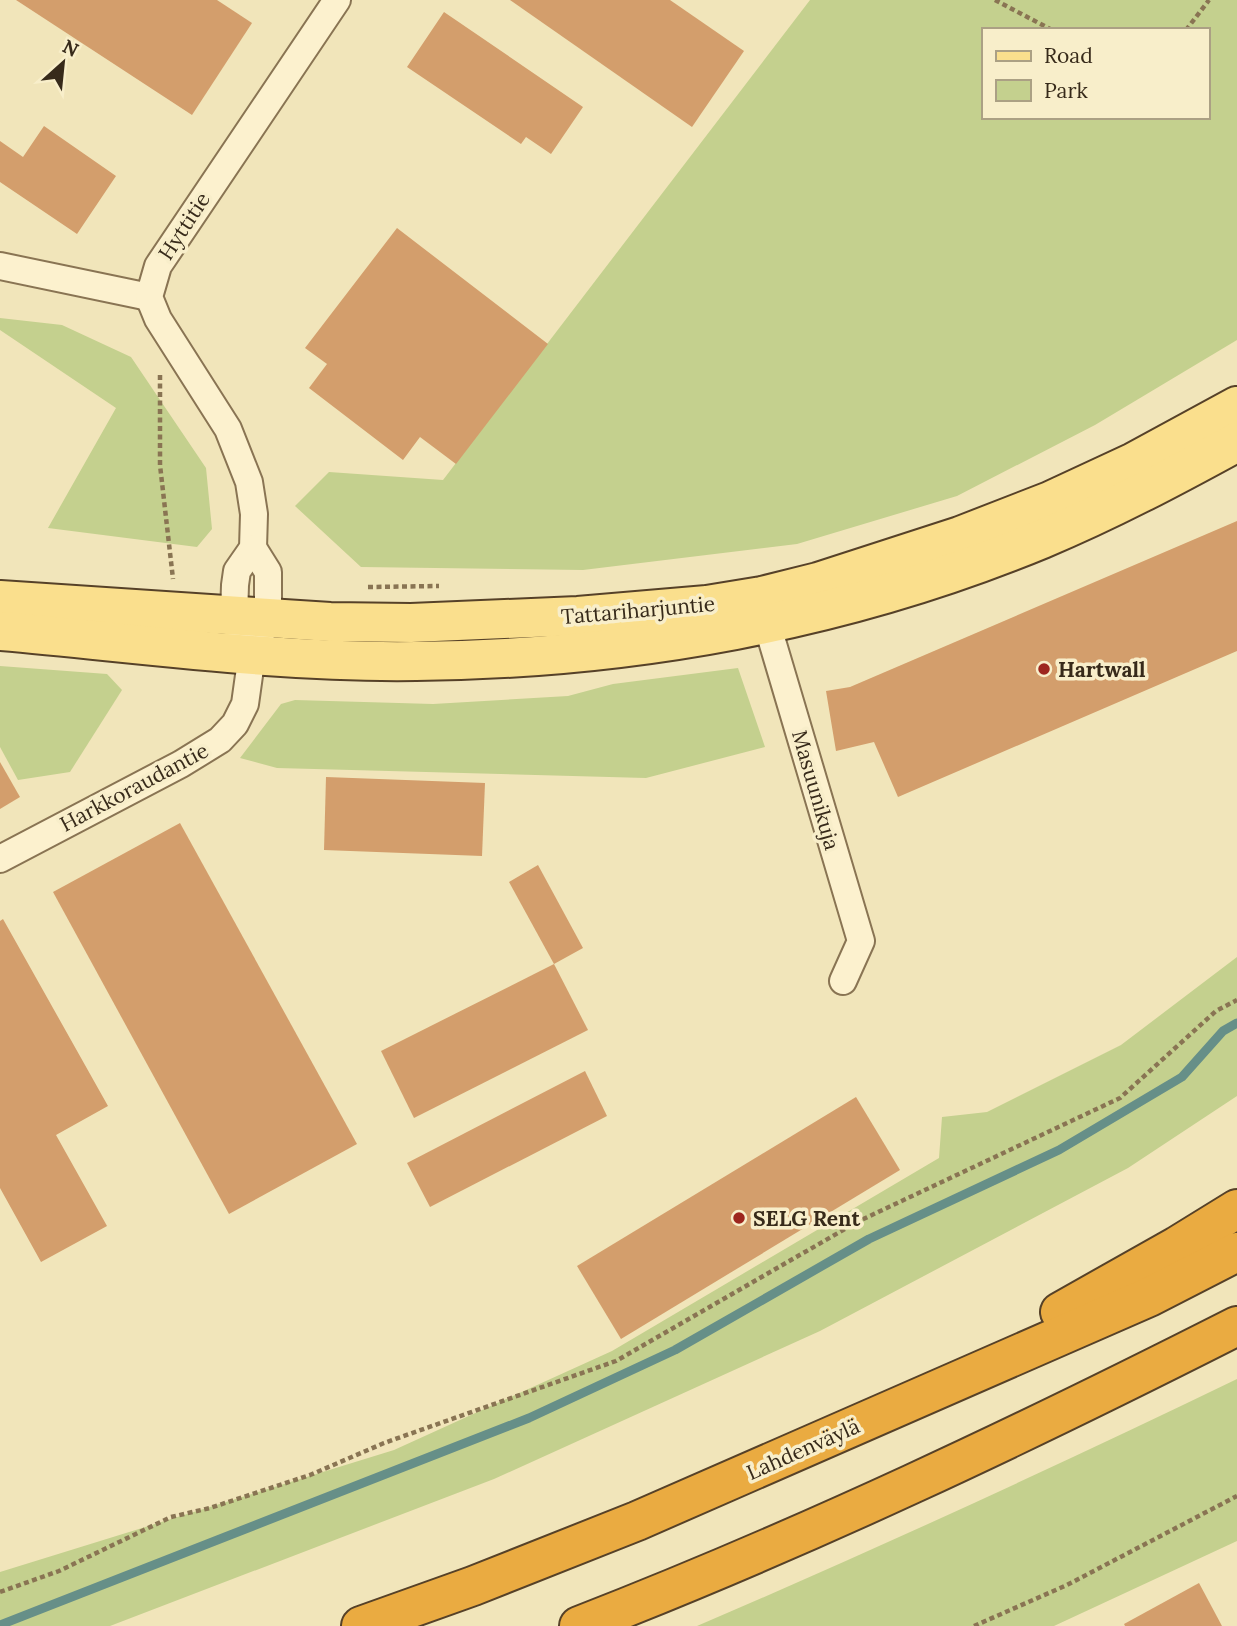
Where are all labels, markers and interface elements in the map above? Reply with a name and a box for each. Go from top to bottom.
north arrow [28,28,98,98]
legend [982,28,1209,119]
text: N [59,34,83,62]
text: Road [1044,42,1093,69]
text: Park [1044,77,1088,104]
street label: Hyttitie [152,187,216,265]
street label: Tattariharjuntie [560,590,716,630]
place label: Hartwall [1058,656,1146,683]
marker: Hartwall [1036,661,1052,677]
street label: Masuunikuja [786,727,846,853]
street label: Harkkoraudantie [55,737,213,837]
place label: SELG Rent [753,1205,860,1232]
marker: SELG Rent [731,1210,747,1226]
street label: Lahdenväylä [742,1412,864,1486]

